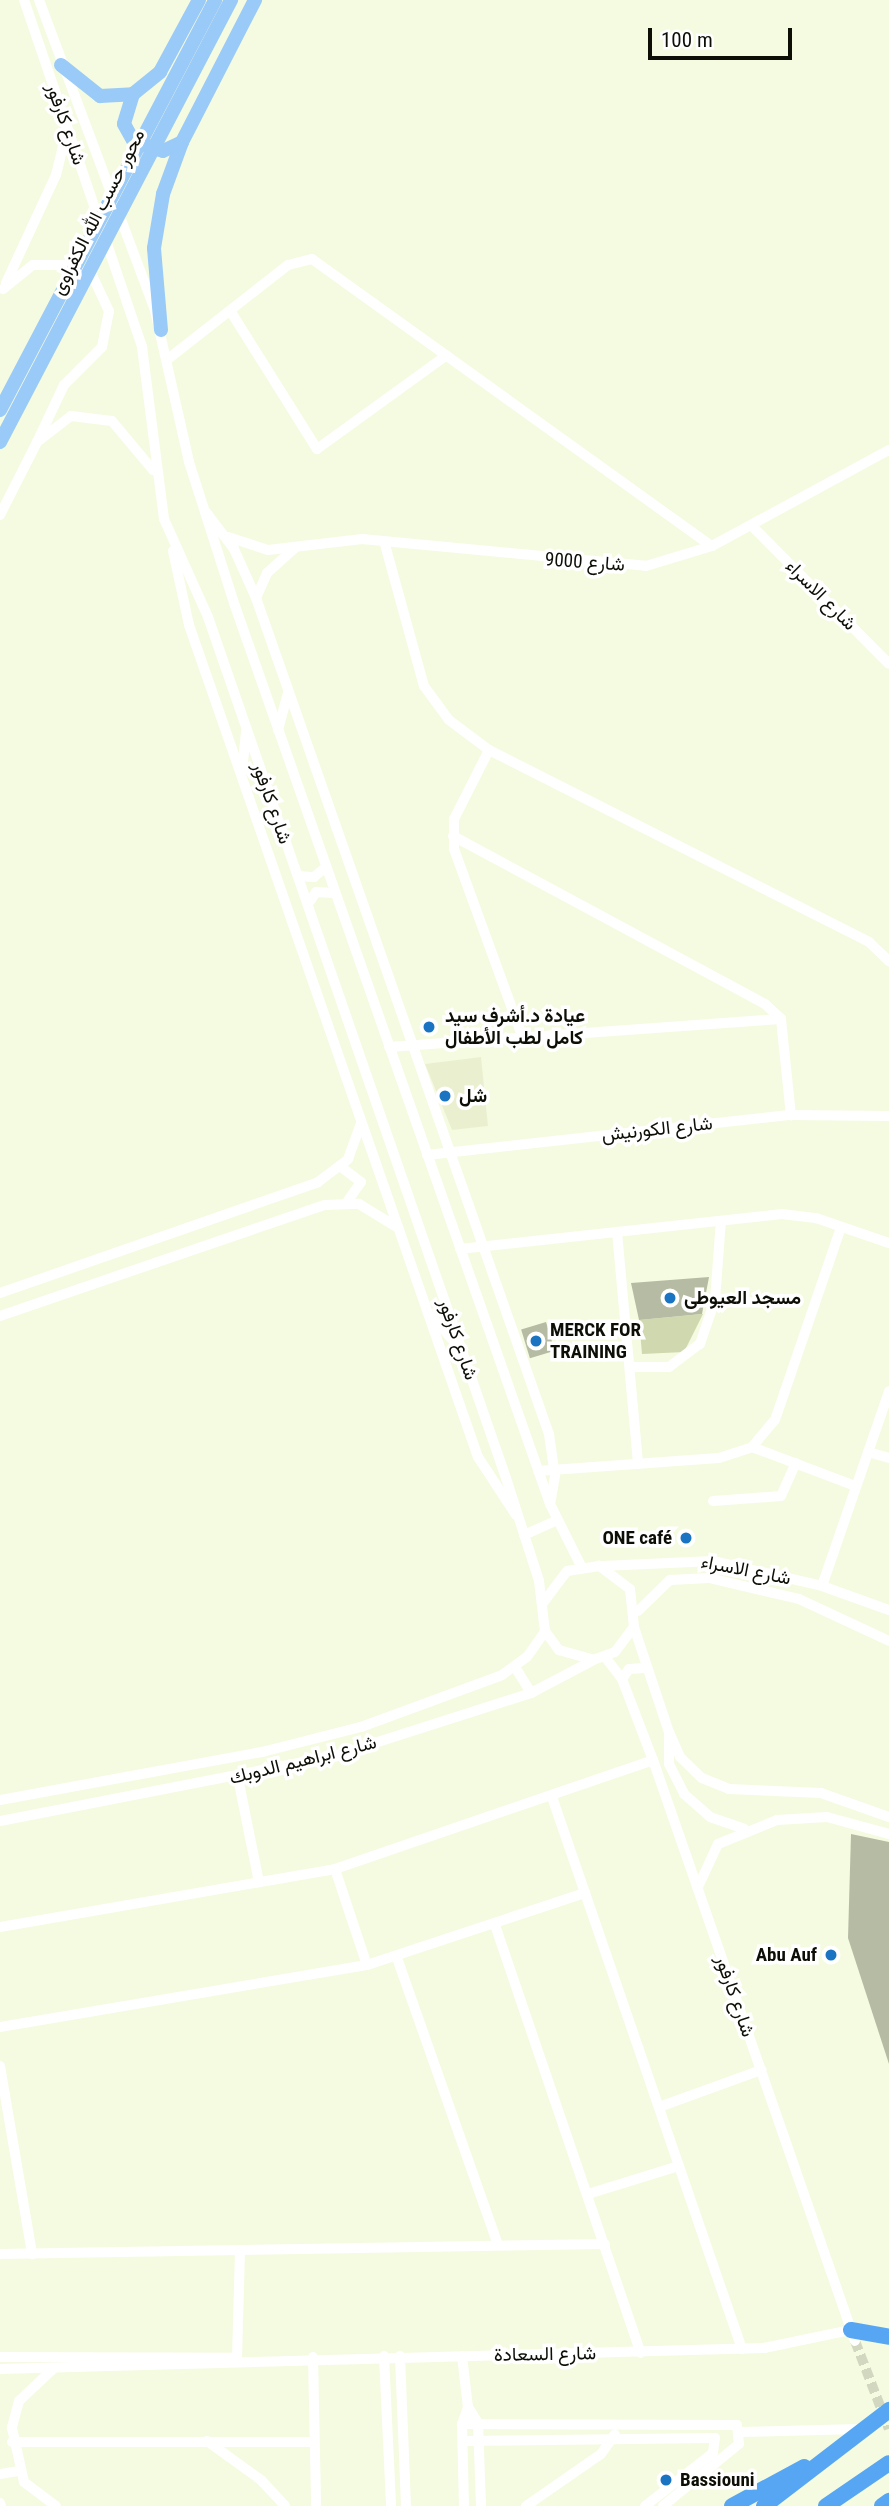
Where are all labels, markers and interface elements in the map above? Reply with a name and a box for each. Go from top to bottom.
scale bar [651,14,794,58]
text: 100 m [661,28,713,52]
street label: شارع كارفور [41,80,91,168]
street label: محور حسب الله الكفراوى [46,125,150,299]
street label: شارع 9000 [544,548,626,576]
street label: شارع الاسراء [781,555,861,635]
street label: شارع كارفور [247,759,297,847]
place label: عيادة د.أشرف سيد كامل لطب الأطفال [445,1005,585,1049]
marker: عيادة د.أشرف سيد كامل لطب الأطفال [419,1017,439,1037]
place label: شل [459,1085,487,1107]
marker: شل [437,1088,453,1104]
street label: شارع الكورنيش [600,1112,714,1146]
place label: مسجد العيوطى [684,1287,801,1309]
marker: مسجد العيوطى [662,1290,678,1306]
street label: شارع كارفور [433,1295,483,1383]
place label: MERCK FOR TRAINING [550,1319,641,1363]
marker: MERCK FOR TRAINING [528,1333,544,1349]
place label: ONE café [602,1527,672,1549]
marker: ONE café [678,1530,694,1546]
street label: شارع الاسراء [699,1550,793,1590]
street label: شارع ابراهيم الدوبك [227,1731,379,1789]
place label: Abu Auf [756,1944,817,1966]
marker: Abu Auf [823,1947,839,1963]
street label: شارع كارفور [710,1952,760,2040]
street label: شارع السعادة [494,2342,596,2366]
place label: Bassiouni [680,2469,755,2491]
marker: Bassiouni [658,2472,674,2488]

